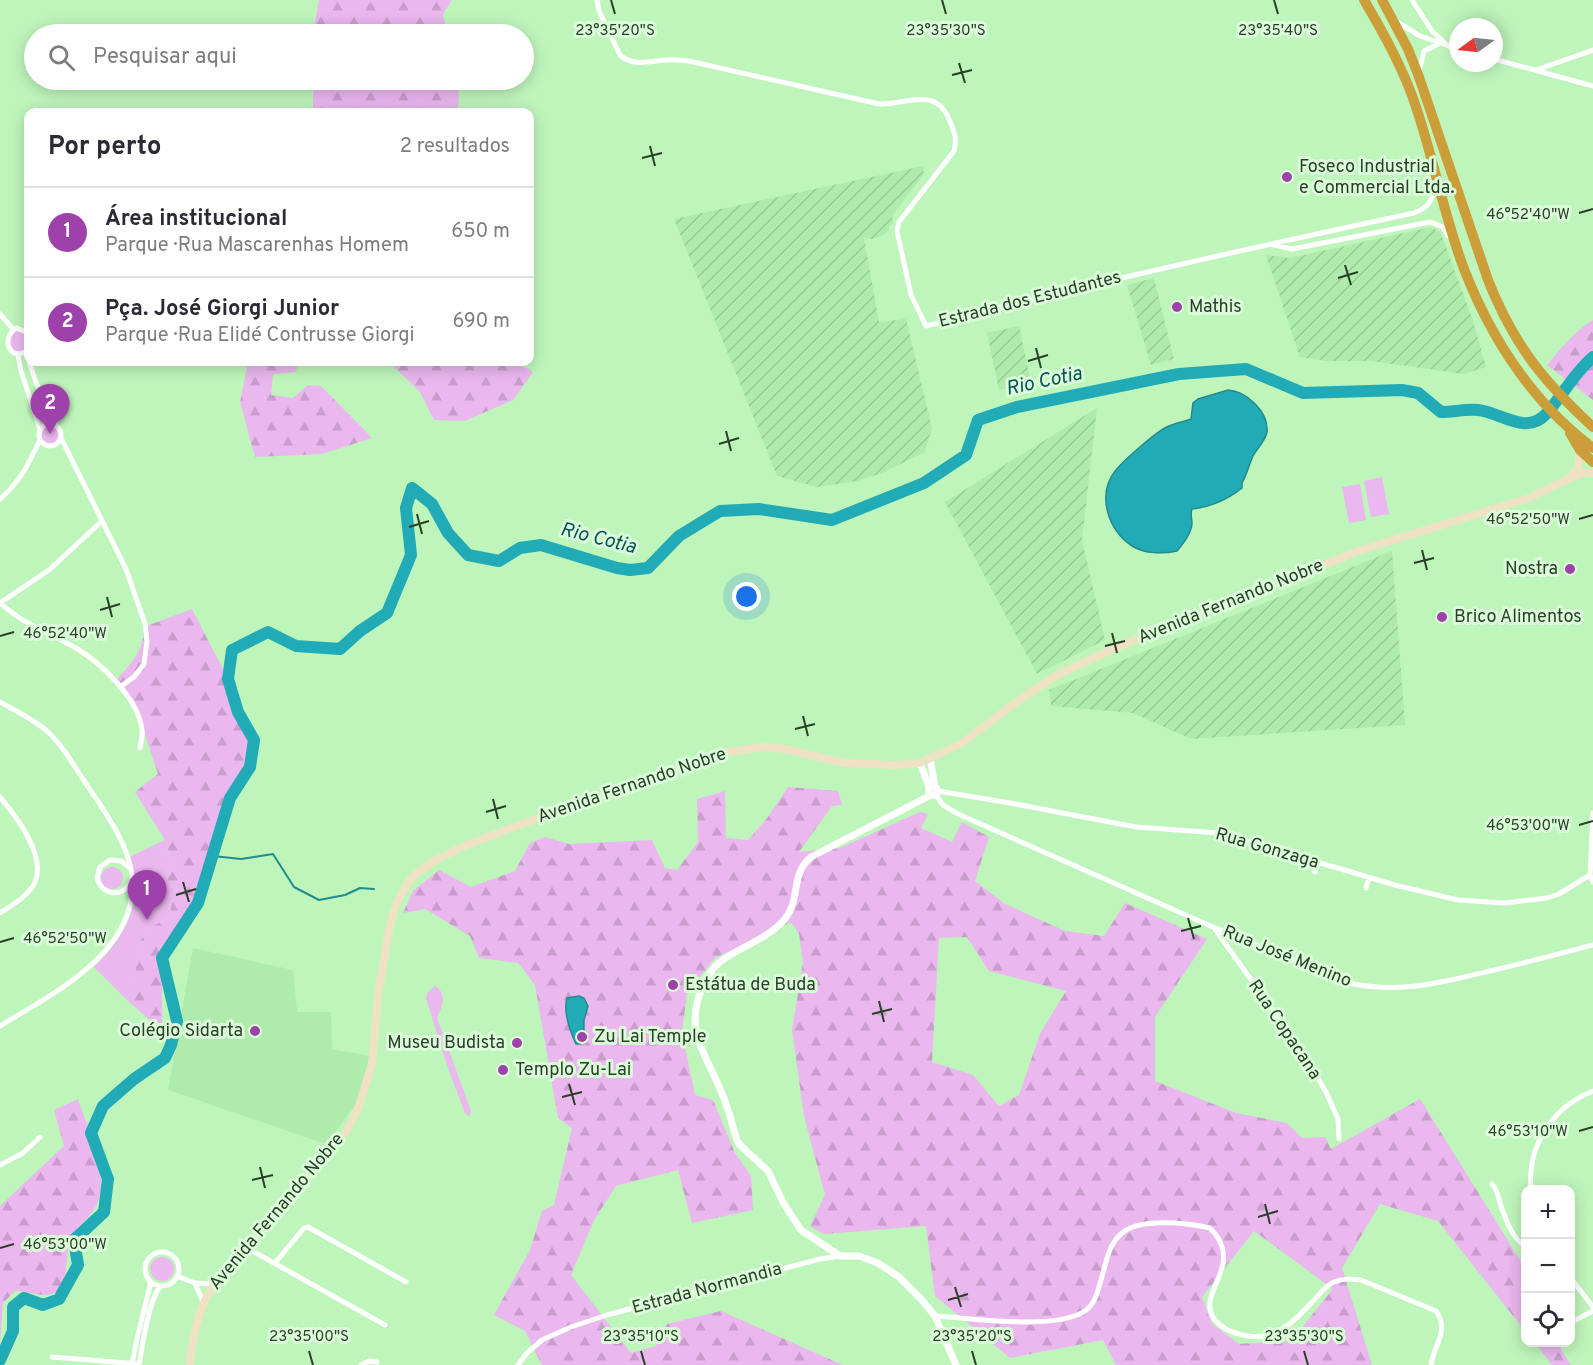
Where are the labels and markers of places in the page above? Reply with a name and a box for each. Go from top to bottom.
place label: Foseco Industrial e Commercial Ltda. [1299,156,1454,200]
marker: Foseco Industrial e Commercial Ltda. [1280,170,1294,184]
place label: Mathis [1189,296,1242,319]
marker: Mathis [1170,300,1184,314]
pin: 2 [31,384,70,434]
place label: Nostra [1505,558,1558,581]
marker: Nostra [1563,562,1577,576]
place label: Brico Alimentos [1454,606,1582,629]
marker: Brico Alimentos [1435,610,1449,624]
pin: 1 [128,870,166,920]
place label: Estátua de Buda [685,974,816,997]
marker: Estátua de Buda [666,978,680,992]
place label: Colégio Sidarta [119,1020,243,1043]
marker: Colégio Sidarta [248,1024,262,1038]
place label: Zu Lai Temple [594,1026,706,1049]
marker: Zu Lai Temple [575,1030,589,1044]
place label: Museu Budista [387,1032,505,1055]
marker: Museu Budista [510,1036,524,1050]
place label: Templo Zu-Lai [515,1059,631,1082]
marker: Templo Zu-Lai [496,1063,510,1077]

